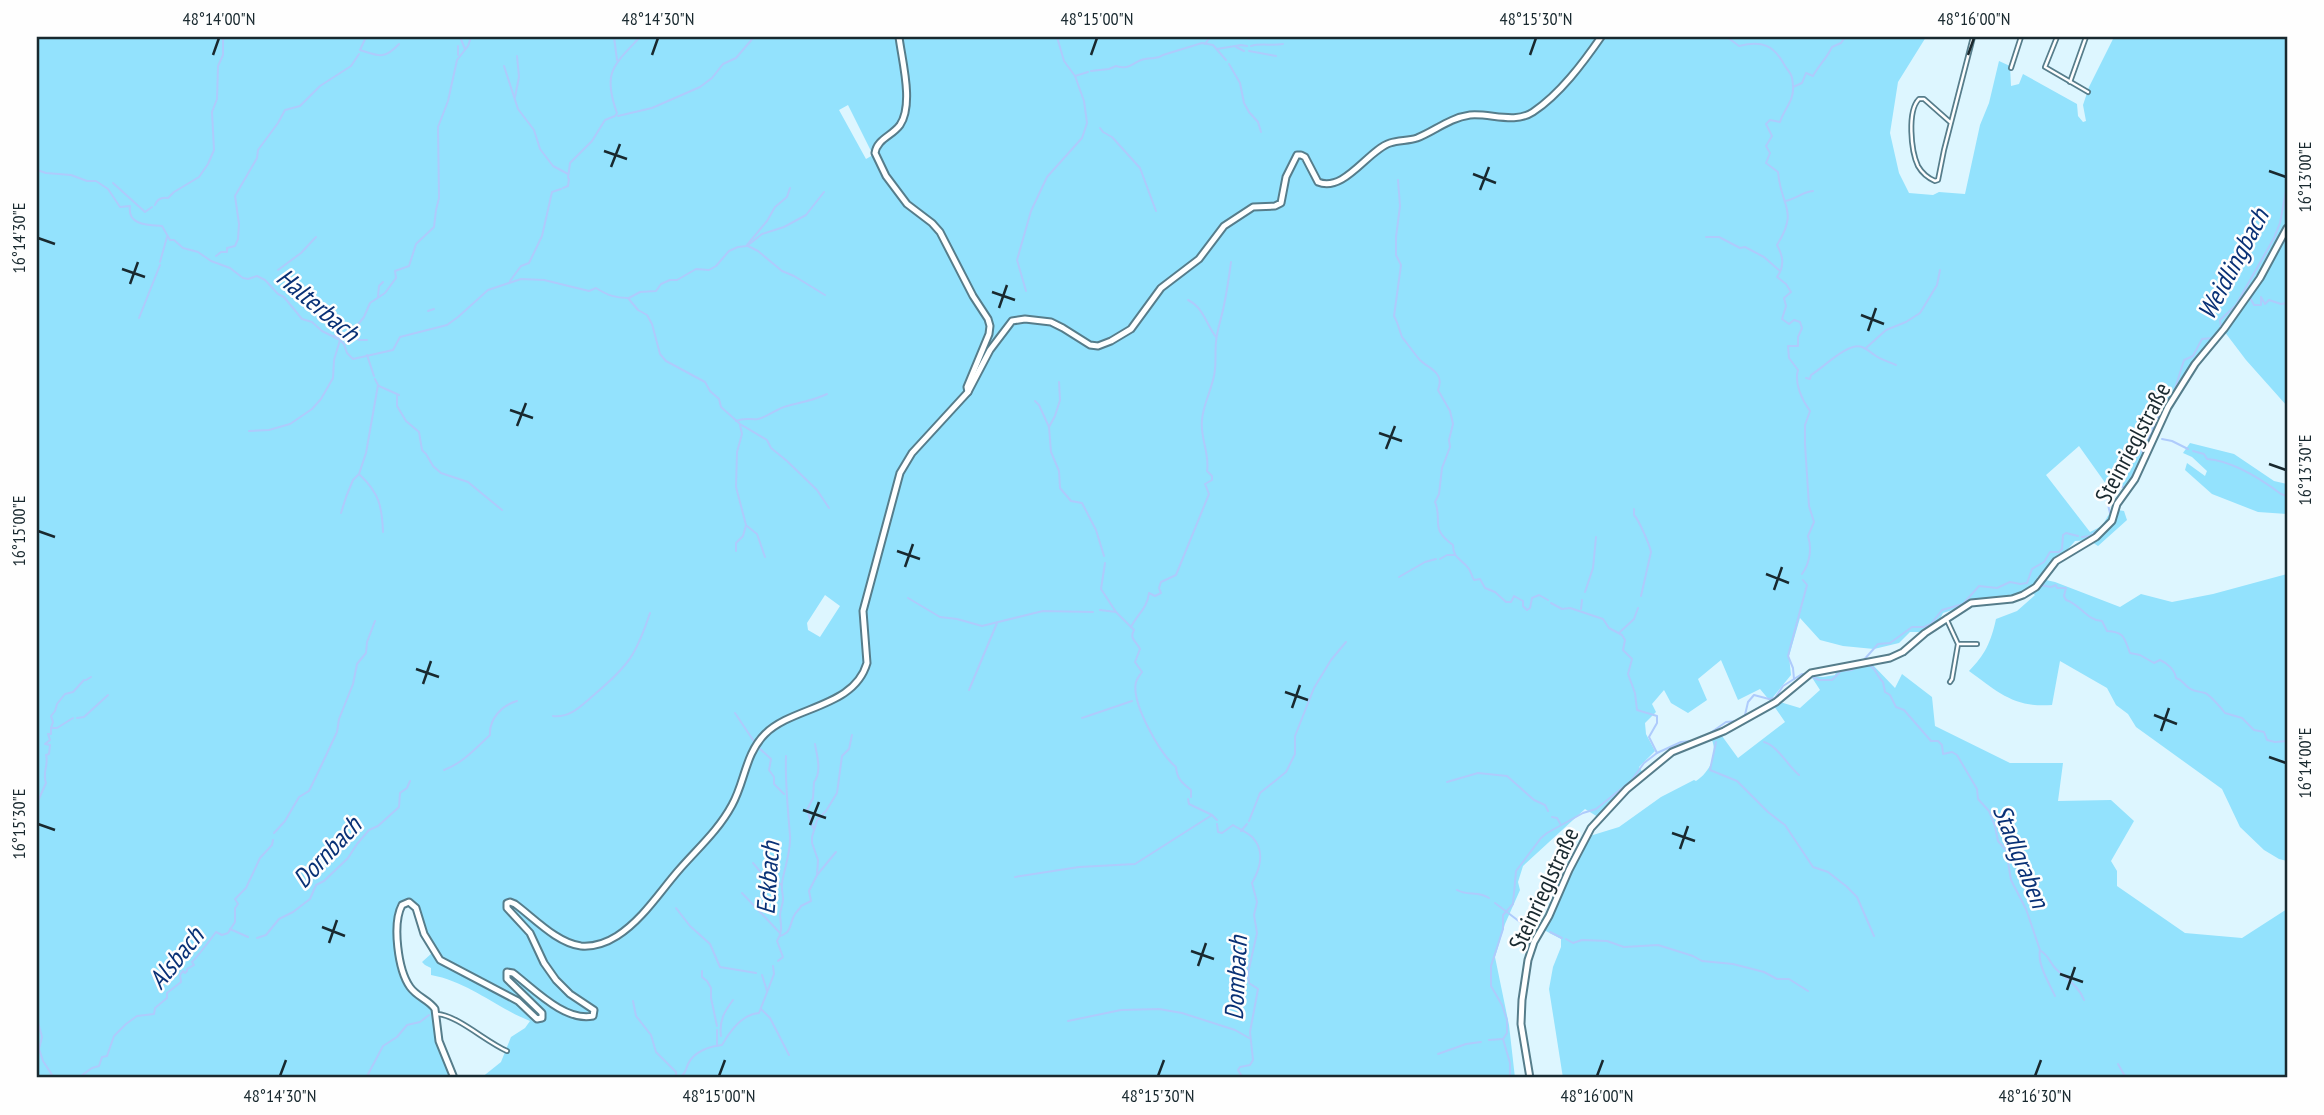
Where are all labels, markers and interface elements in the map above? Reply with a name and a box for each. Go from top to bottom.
text: 48°14'00"N [183,7,255,30]
text: 48°14'30"N [622,7,694,30]
text: 48°15'00"N [1061,7,1133,30]
text: 48°15'30"N [1500,7,1572,30]
text: 48°16'00"N [1938,7,2010,30]
text: 16°13'00"E [2293,142,2316,212]
water label: Weidlingbach [2190,201,2276,325]
text: 16°14'30"E [7,203,30,273]
water label: Halterbach [270,261,367,350]
street label: Steinrieglstraße [2088,377,2177,508]
text: 16°13'30"E [2293,435,2316,505]
text: 16°15'00"E [7,496,30,566]
text: 16°14'00"E [2293,728,2316,798]
text: 16°15'30"E [7,789,30,859]
water label: Stadlgraben [1986,799,2058,914]
water label: Dornbach [285,808,369,894]
street label: Steinrieglstraße [1502,822,1586,955]
water label: Eckbach [748,839,787,915]
water label: Alsbach [141,919,211,995]
water label: Dombach [1217,934,1254,1021]
text: 48°14'30"N [244,1084,316,1107]
text: 48°15'00"N [683,1084,755,1107]
text: 48°15'30"N [1122,1084,1194,1107]
text: 48°16'00"N [1561,1084,1633,1107]
text: 48°16'30"N [1999,1084,2071,1107]

